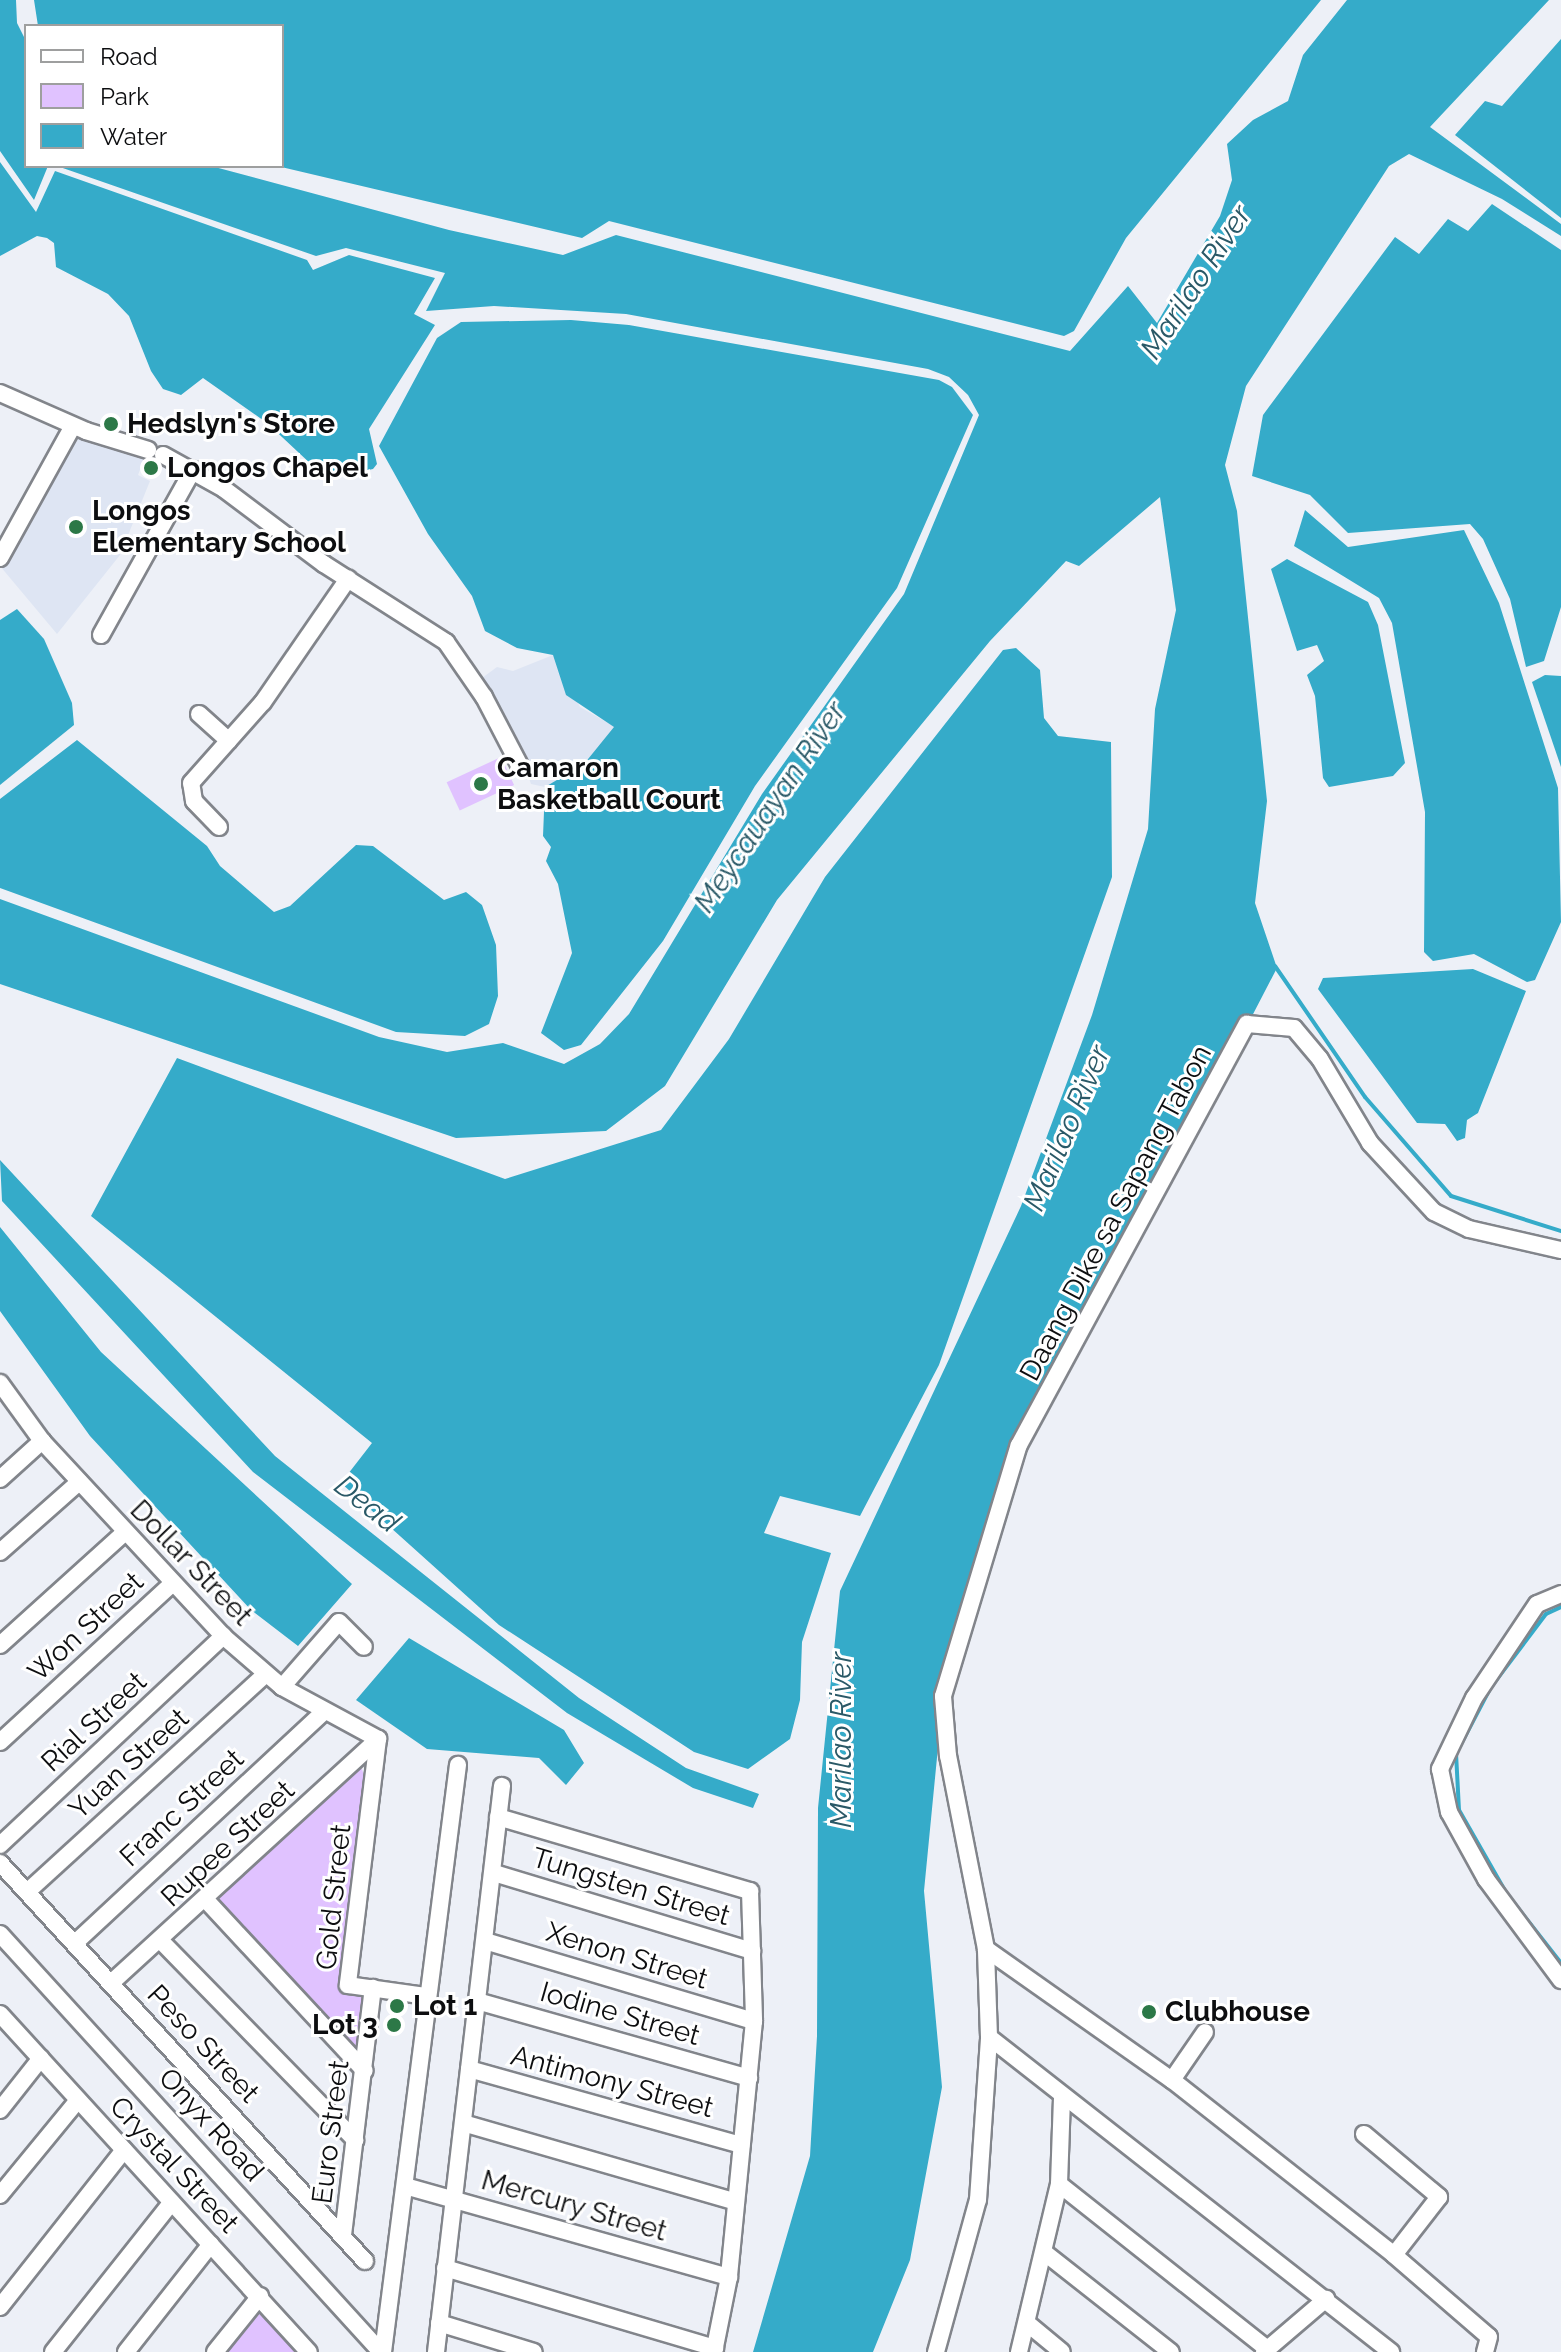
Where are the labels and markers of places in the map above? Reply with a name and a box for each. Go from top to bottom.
place label: Hedslyn's Store [127,407,335,441]
marker: Hedslyn's Store [102,415,120,433]
place label: Longos Chapel [167,451,368,485]
marker: Longos Chapel [142,459,160,477]
place label: Longos Elementary School [92,494,347,560]
marker: Longos Elementary School [67,518,85,536]
place label: Camaron Basketball Court [497,751,721,817]
marker: Camaron Basketball Court [472,775,490,793]
place label: Lot 1 [413,1989,477,2023]
place label: Clubhouse [1165,1995,1310,2029]
marker: Lot 1 [388,1997,406,2015]
marker: Clubhouse [1140,2003,1158,2021]
place label: Lot 3 [312,2008,378,2042]
marker: Lot 3 [385,2016,403,2034]

